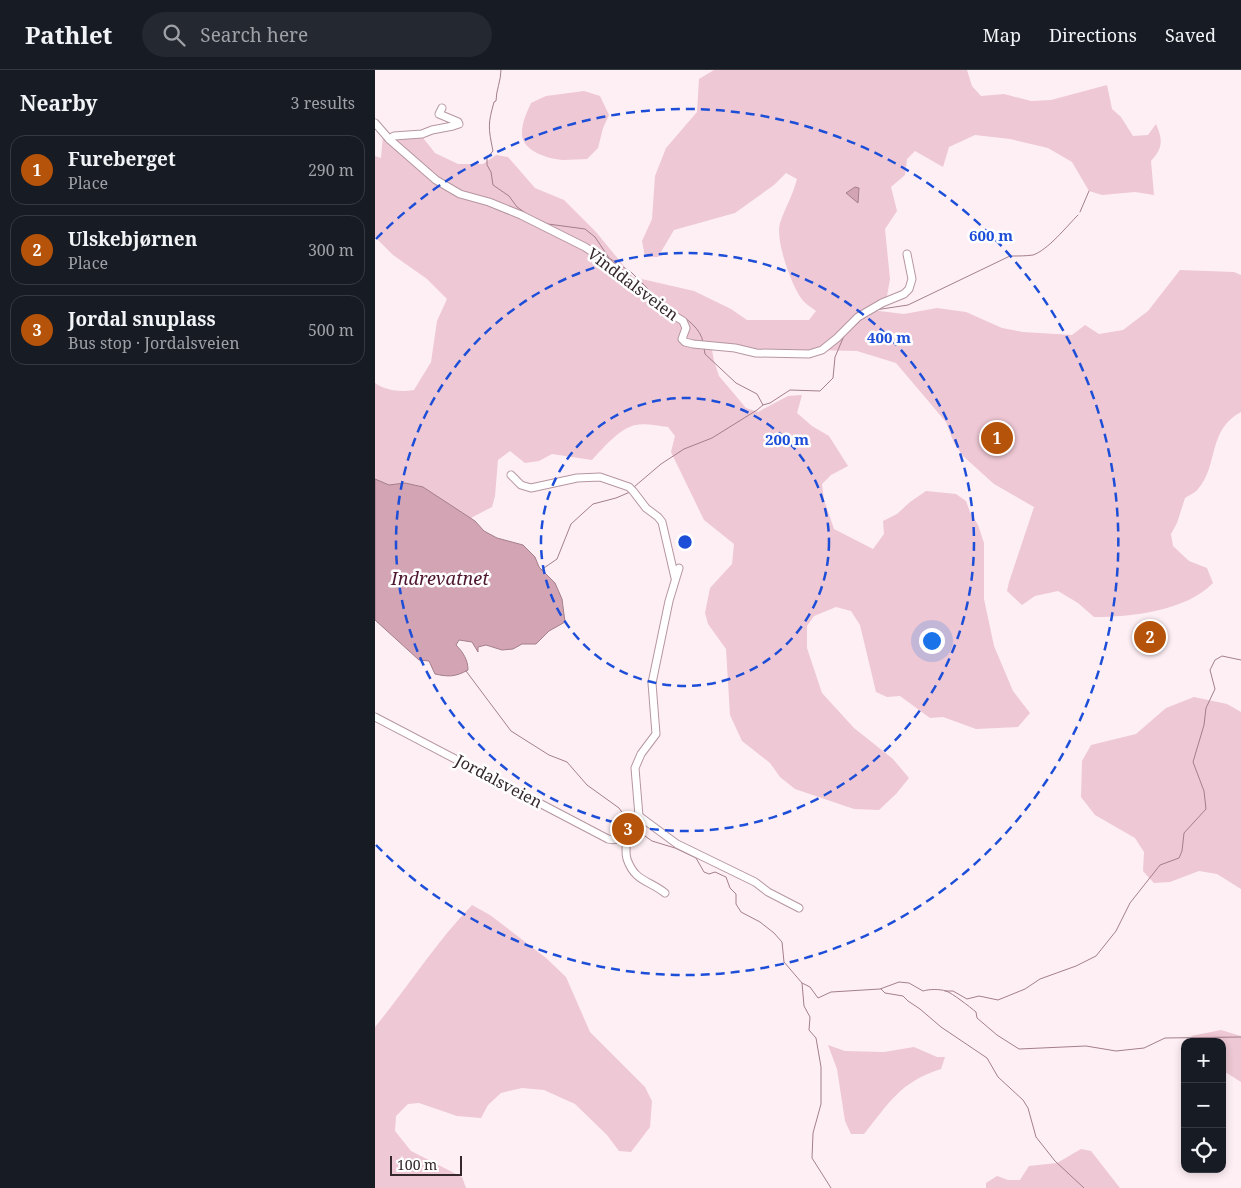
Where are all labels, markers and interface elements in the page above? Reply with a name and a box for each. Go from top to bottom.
search box [142,12,492,57]
text: Pathlet [25,18,112,51]
icon: search [160,21,188,49]
text: Search here [200,22,308,48]
text: Map [983,23,1021,47]
text: Directions [1049,23,1137,47]
text: Saved [1165,23,1216,47]
text: Nearby [20,89,98,117]
text: 3 results [291,92,355,114]
text: Fureberget [68,146,176,172]
text: 1 [32,159,42,181]
text: 290 m [308,159,354,181]
text: Place [68,172,108,194]
text: 600 m [969,225,1013,245]
text: Ulskebjørnen [68,226,197,252]
text: 2 [32,239,42,261]
text: 300 m [308,239,354,261]
street label: Vinddalsveien [583,242,683,326]
text: Place [68,252,108,274]
text: Jordal snuplass [68,306,216,332]
text: 3 [32,319,42,341]
text: 500 m [308,319,354,341]
text: 400 m [867,327,911,347]
text: Bus stop · Jordalsveien [68,332,240,354]
pin: 1 [981,419,1013,457]
text: 200 m [765,429,809,449]
centre of rings [676,533,694,551]
water label: Indrevatnet [390,566,489,590]
pin: 2 [1134,618,1166,656]
your location [919,628,945,654]
street label: Jordalsveien [451,748,546,813]
pin: 3 [612,810,644,848]
map controls [1181,1038,1226,1173]
button: + [1181,1038,1226,1083]
button: − [1181,1083,1226,1128]
button: locate [1181,1128,1226,1173]
scale bar [390,1153,463,1176]
text: 100 m [397,1155,437,1174]

